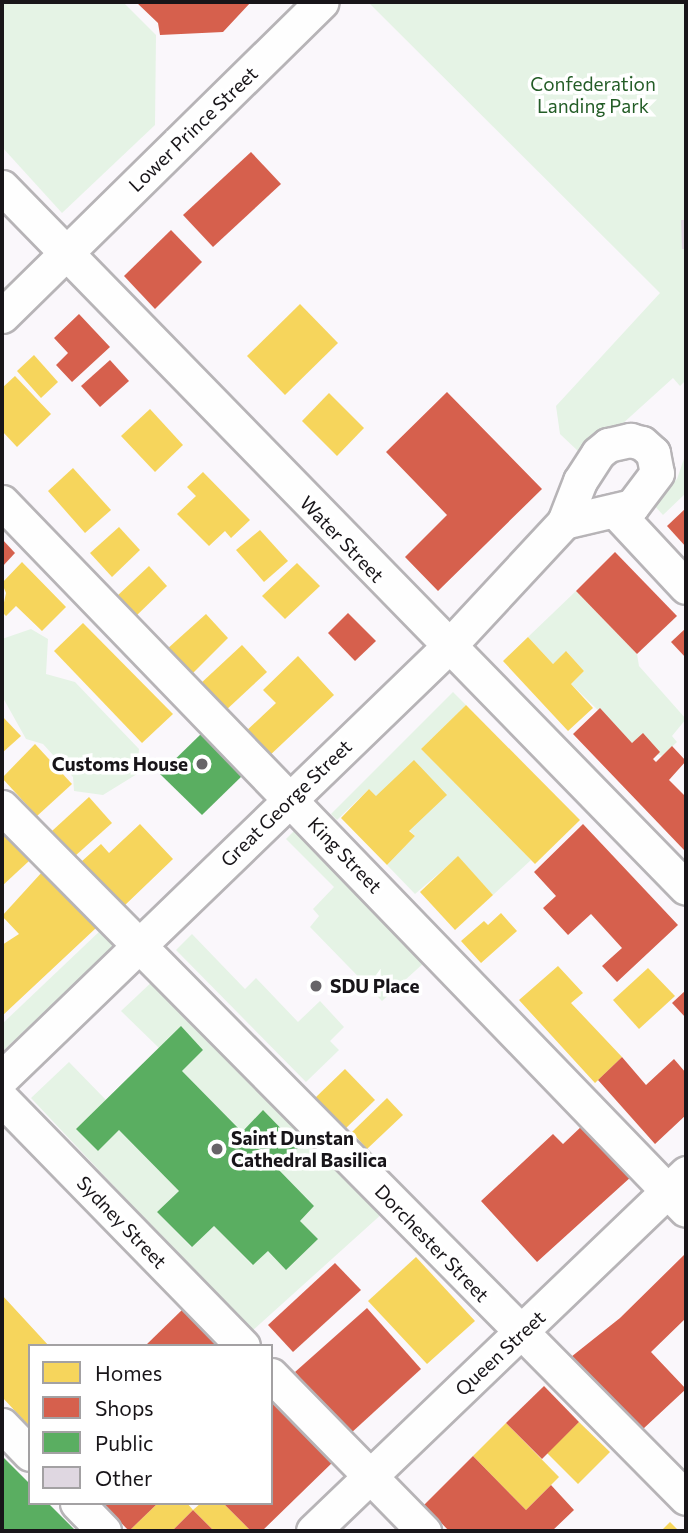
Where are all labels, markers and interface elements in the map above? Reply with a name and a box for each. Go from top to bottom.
street label: Lower Prince Street [124,62,262,196]
park label: Confederation Landing Park [530,73,656,117]
street label: Water Street [295,491,389,587]
street label: Great George Street [216,735,356,871]
place label: Customs House [52,753,188,775]
marker: Customs House [194,756,210,772]
street label: King Street [303,812,387,898]
place label: SDU Place [330,975,420,997]
marker: SDU Place [308,978,324,994]
place label: Saint Dunstan Cathedral Basilica [231,1127,387,1171]
marker: Saint Dunstan Cathedral Basilica [209,1141,225,1157]
street label: Sydney Street [72,1171,172,1273]
street label: Dorchester Street [370,1180,494,1306]
street label: Queen Street [450,1306,550,1400]
legend [28,1344,273,1505]
text: Homes [95,1360,162,1385]
text: Shops [95,1395,154,1420]
text: Public [95,1430,153,1455]
text: Other [95,1465,152,1490]

